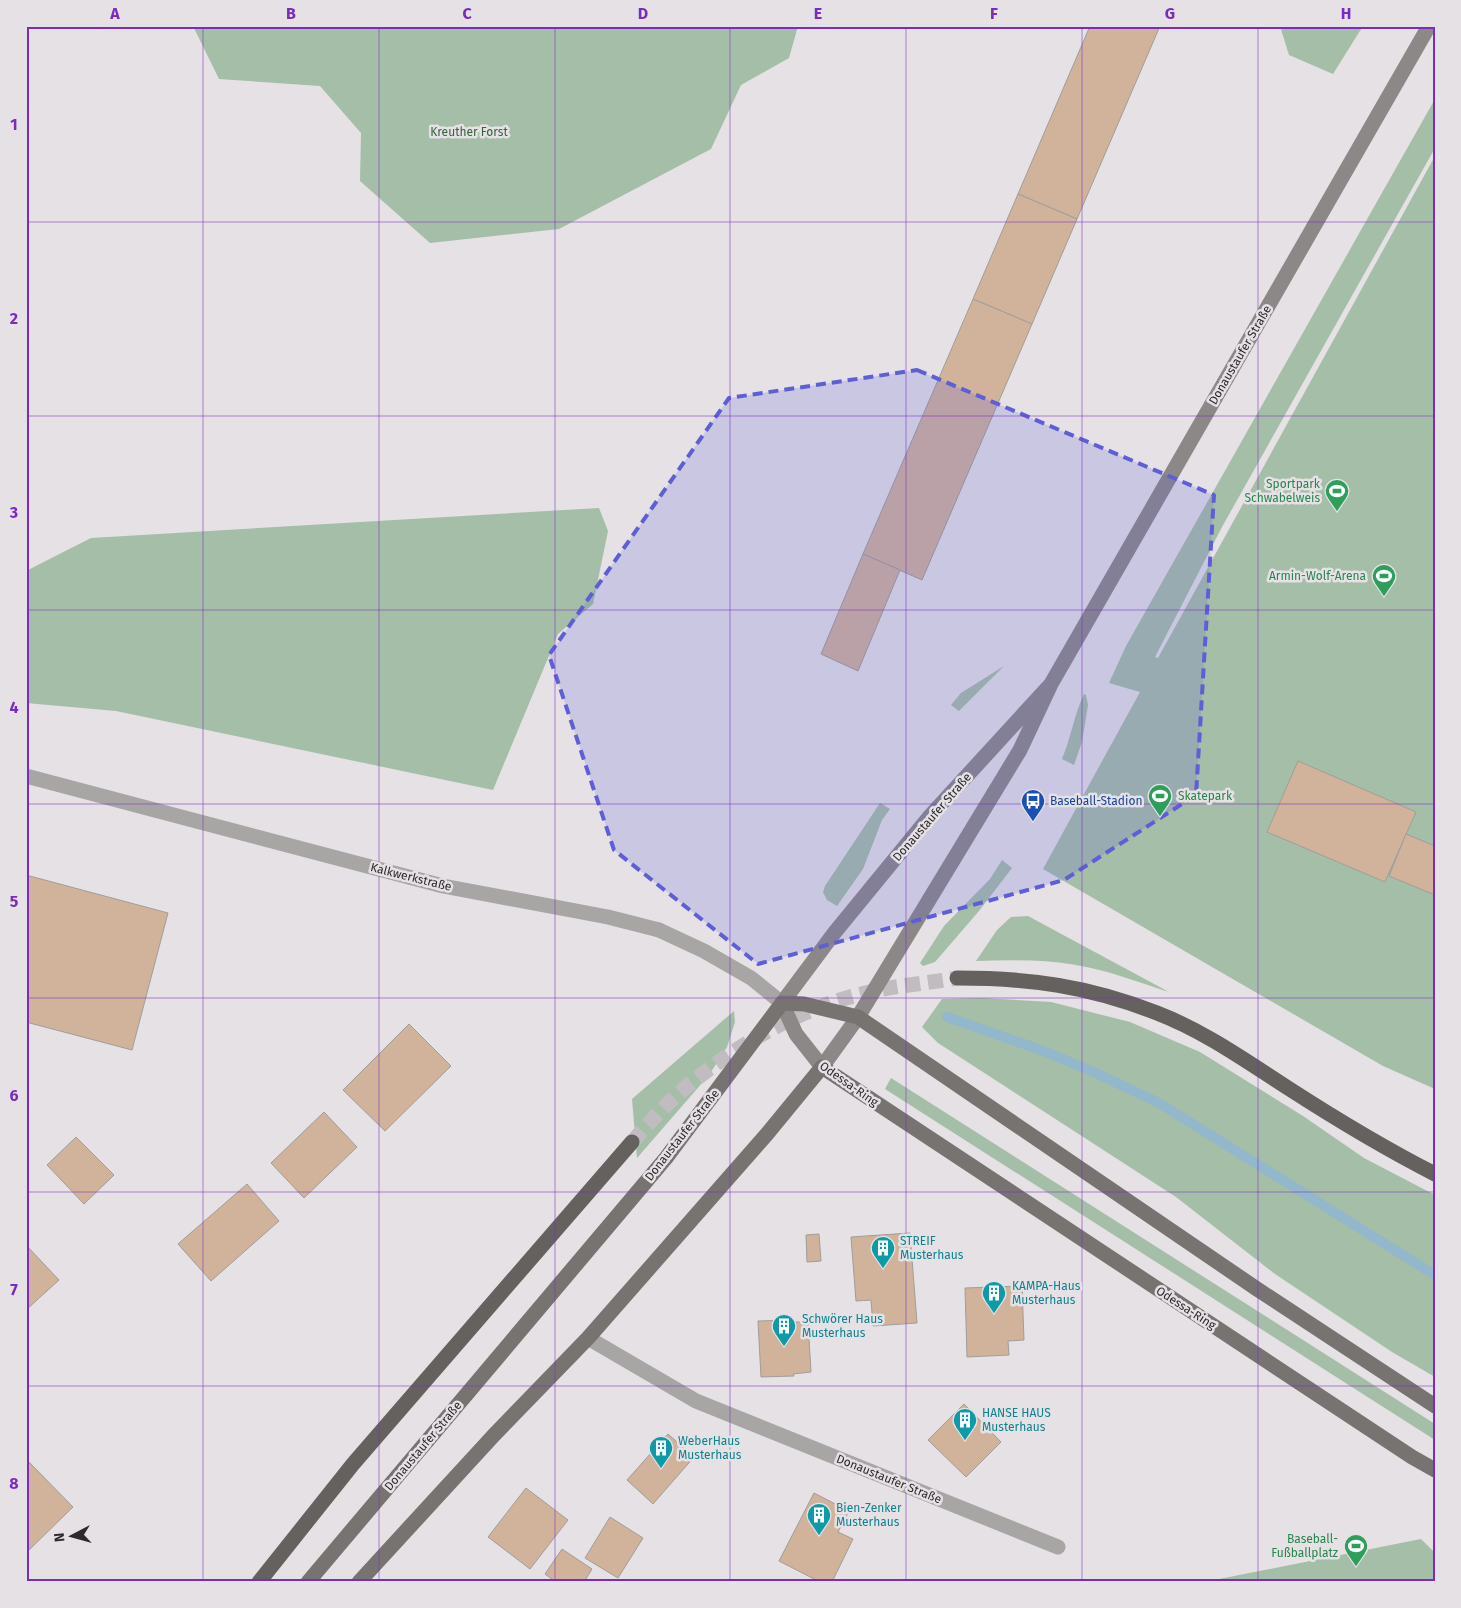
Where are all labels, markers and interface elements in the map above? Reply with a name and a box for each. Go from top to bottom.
text: A [109,4,120,23]
text: B [286,4,296,23]
text: C [462,4,472,23]
text: D [638,4,648,23]
text: E [814,4,822,23]
text: F [990,4,998,23]
text: G [1165,4,1175,23]
text: H [1341,4,1351,23]
text: 1 [10,115,18,134]
park label: Kreuther Forst [430,125,508,139]
street label: Donaustaufer Straße [1206,303,1274,407]
text: 2 [10,309,18,328]
place label: Sportpark Schwabelweis [1244,477,1321,505]
sports icon: Sportpark Schwabelweis [1324,478,1350,512]
text: 3 [9,503,18,522]
sports icon: Armin-Wolf-Arena [1371,563,1397,597]
place label: Armin-Wolf-Arena [1269,569,1366,583]
text: 4 [9,698,19,717]
street label: Donaustaufer Straße [890,770,974,864]
sports icon: Skatepark [1147,783,1173,817]
bus stop icon: Baseball-Stadion [1020,788,1046,822]
place label: Skatepark [1178,789,1233,803]
place label: Baseball-Stadion [1050,794,1142,808]
street label: Kalkwerkstraße [369,860,453,894]
text: 5 [10,892,19,911]
street label: Odessa-Ring [817,1059,882,1110]
text: 6 [9,1086,19,1105]
street label: Donaustaufer Straße [642,1086,722,1184]
place label: STREIF Musterhaus [900,1234,964,1262]
building icon: STREIF Musterhaus [870,1235,896,1269]
place label: KAMPA-Haus Musterhaus [1012,1279,1081,1307]
text: 7 [10,1280,18,1299]
building icon: KAMPA-Haus Musterhaus [981,1280,1007,1314]
street label: Odessa-Ring [1154,1284,1219,1333]
place label: Schwörer Haus Musterhaus [802,1312,883,1340]
building icon: Schwörer Haus Musterhaus [771,1313,797,1347]
street label: Donaustaufer Straße [382,1399,464,1493]
place label: HANSE HAUS Musterhaus [982,1406,1051,1434]
building icon: HANSE HAUS Musterhaus [952,1407,978,1441]
place label: WeberHaus Musterhaus [678,1434,742,1462]
building icon: WeberHaus Musterhaus [648,1435,674,1469]
street label: Donaustaufer Straße [834,1451,944,1507]
text: 8 [9,1474,19,1493]
place label: Bien-Zenker Musterhaus [836,1501,902,1529]
building icon: Bien-Zenker Musterhaus [806,1502,832,1536]
north arrow [48,1510,98,1560]
text: N [51,1532,69,1543]
place label: Baseball- Fußballplatz [1271,1532,1338,1560]
sports icon: Baseball- Fußballplatz [1343,1533,1369,1567]

